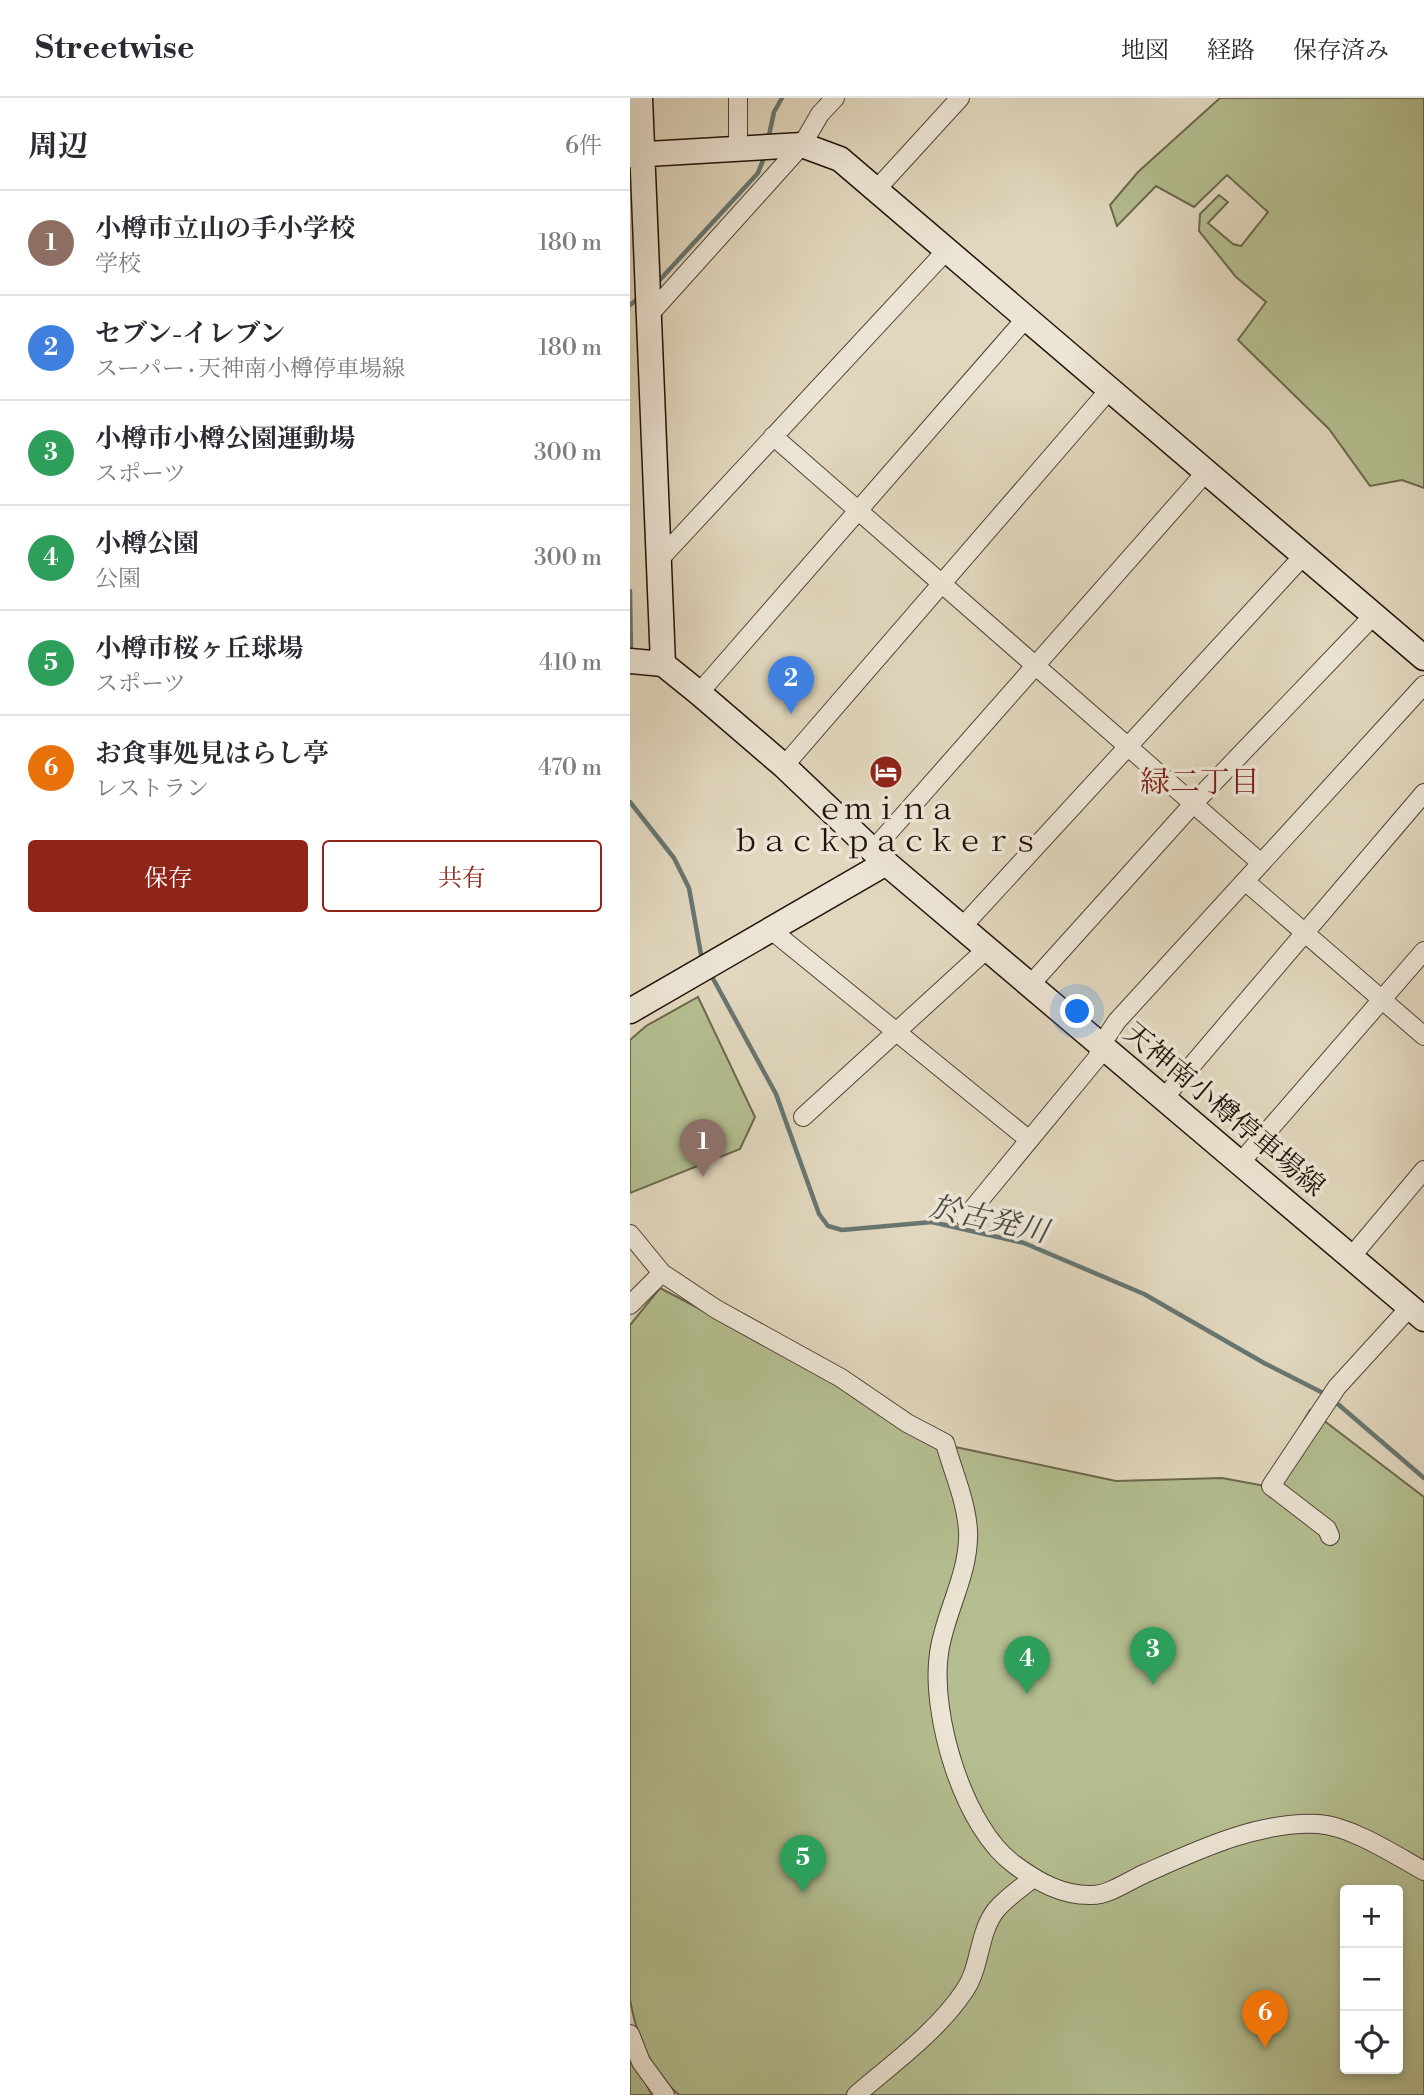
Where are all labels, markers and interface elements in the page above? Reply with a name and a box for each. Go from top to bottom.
text: Streetwise [35,28,195,69]
text: 地図 [1121,36,1169,66]
text: 経路 [1207,36,1255,66]
text: 保存済み [1293,36,1389,66]
text: 周辺 [28,128,88,166]
text: 6件 [565,132,602,160]
text: 小樽市立山の手小学校 [95,213,355,245]
text: 1 [45,229,57,257]
text: 180 m [538,229,602,257]
text: 学校 [95,250,141,278]
text: セブン-イレブン [95,318,285,350]
text: 2 [44,334,58,362]
text: 180 m [538,334,602,362]
text: スーパー · 天神南小樽停車場線 [95,355,405,383]
text: 小樽市小樽公園運動場 [95,423,355,455]
text: 3 [44,439,58,467]
text: 300 m [534,439,602,467]
text: スポーツ [95,460,186,488]
text: 小樽公園 [95,528,199,560]
text: 4 [43,544,59,572]
text: 300 m [534,544,602,572]
text: 公園 [95,565,141,593]
text: 小樽市桜ヶ丘球場 [95,633,303,665]
text: 5 [44,649,58,677]
text: 410 m [539,649,602,677]
pin: 2 [768,656,814,714]
text: スポーツ [95,670,186,698]
text: お食事処見はらし亭 [95,738,329,770]
hotel icon: ｅｍｉｎａ ｂａｃｋｐａｃｋｅｒｓ [867,753,905,791]
text: 6 [44,754,58,782]
text: 470 m [538,754,602,782]
district label: 緑二丁目 [1140,764,1260,802]
text: レストラン [95,775,209,803]
place label: ｅｍｉｎａ ｂａｃｋｐａｃｋｅｒｓ [732,793,1040,860]
button: 保存 [28,840,308,912]
button: 共有 [322,840,602,912]
your location [1060,994,1094,1028]
street label: 天神南小樽停車場線 [1116,1016,1332,1204]
pin: 1 [680,1119,726,1177]
water label: 於古発川 [926,1188,1055,1253]
pin: 3 [1130,1627,1176,1685]
pin: 4 [1004,1636,1050,1694]
pin: 5 [780,1835,826,1893]
map controls [1340,1885,1403,2074]
button: + [1340,1885,1403,1948]
button: − [1340,1948,1403,2011]
pin: 6 [1242,1990,1288,2048]
button: locate [1340,2011,1403,2074]

